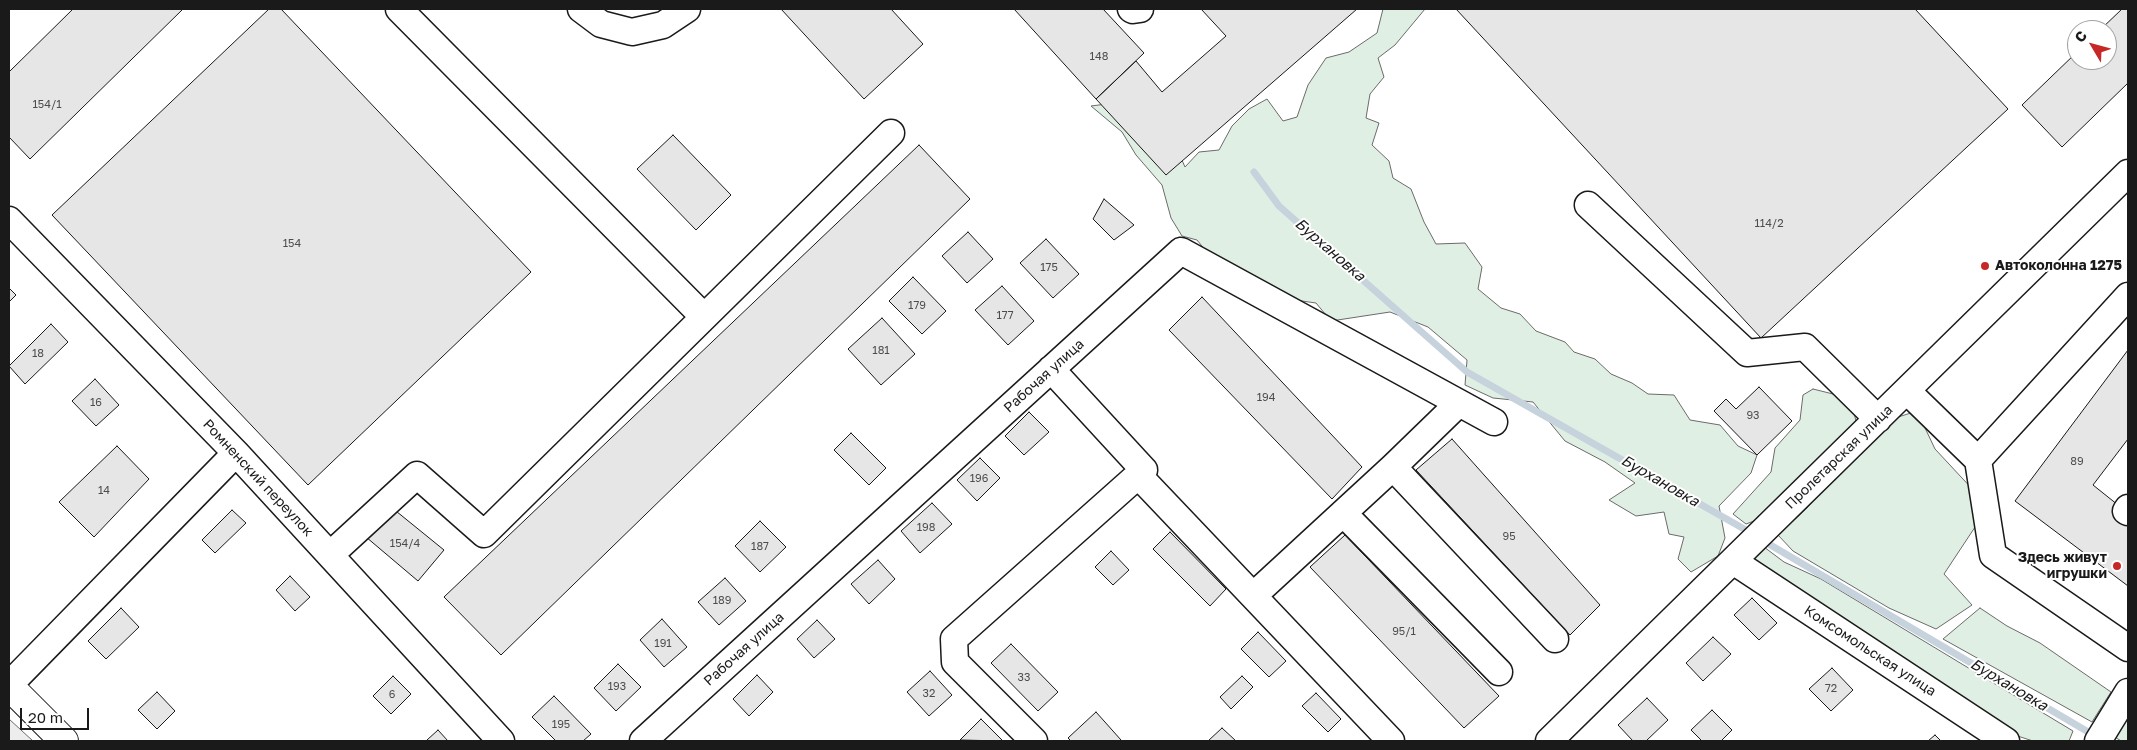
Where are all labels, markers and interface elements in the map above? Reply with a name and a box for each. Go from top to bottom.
north arrow [2067,20,2117,70]
text: С [2071,27,2090,45]
house number: 148 [1090,50,1108,64]
house number: 154/1 [32,98,62,112]
water label: Бурхановка [1291,215,1369,285]
house number: 114/2 [1754,217,1784,231]
house number: 154 [283,237,301,251]
place label: Автоколонна 1275 [1995,258,2122,274]
marker: Автоколонна 1275 [1979,260,1991,272]
house number: 175 [1040,261,1058,275]
house number: 179 [908,299,926,313]
house number: 177 [997,309,1013,323]
street label: Рабочая улица [1000,336,1088,416]
house number: 181 [872,344,890,358]
house number: 18 [32,347,44,361]
house number: 194 [1257,391,1275,405]
house number: 16 [90,396,102,410]
street label: Пролетарская улица [1782,401,1896,513]
house number: 93 [1746,409,1760,423]
street label: Ромненский переулок [199,416,317,540]
water label: Бурхановка [1618,451,1702,511]
house number: 89 [2070,455,2084,469]
house number: 196 [970,472,988,486]
house number: 14 [98,484,110,498]
house number: 198 [917,521,935,535]
house number: 95 [1502,530,1516,544]
house number: 154/4 [390,537,420,551]
house number: 187 [751,540,769,554]
place label: Здесь живут игрушки [2018,550,2107,582]
marker: Здесь живут игрушки [2111,560,2123,572]
house number: 189 [713,594,731,608]
street label: Комсомольская улица [1801,602,1939,700]
street label: Рабочая улица [700,609,788,689]
house number: 95/1 [1392,625,1416,639]
house number: 191 [654,637,672,651]
water label: Бурхановка [1967,655,2051,715]
house number: 33 [1018,671,1030,685]
house number: 193 [608,680,626,694]
house number: 72 [1825,682,1837,696]
house number: 32 [923,687,935,701]
house number: 6 [389,688,395,702]
scale bar [22,698,91,730]
text: 20 m [28,708,63,726]
house number: 195 [552,718,570,732]

